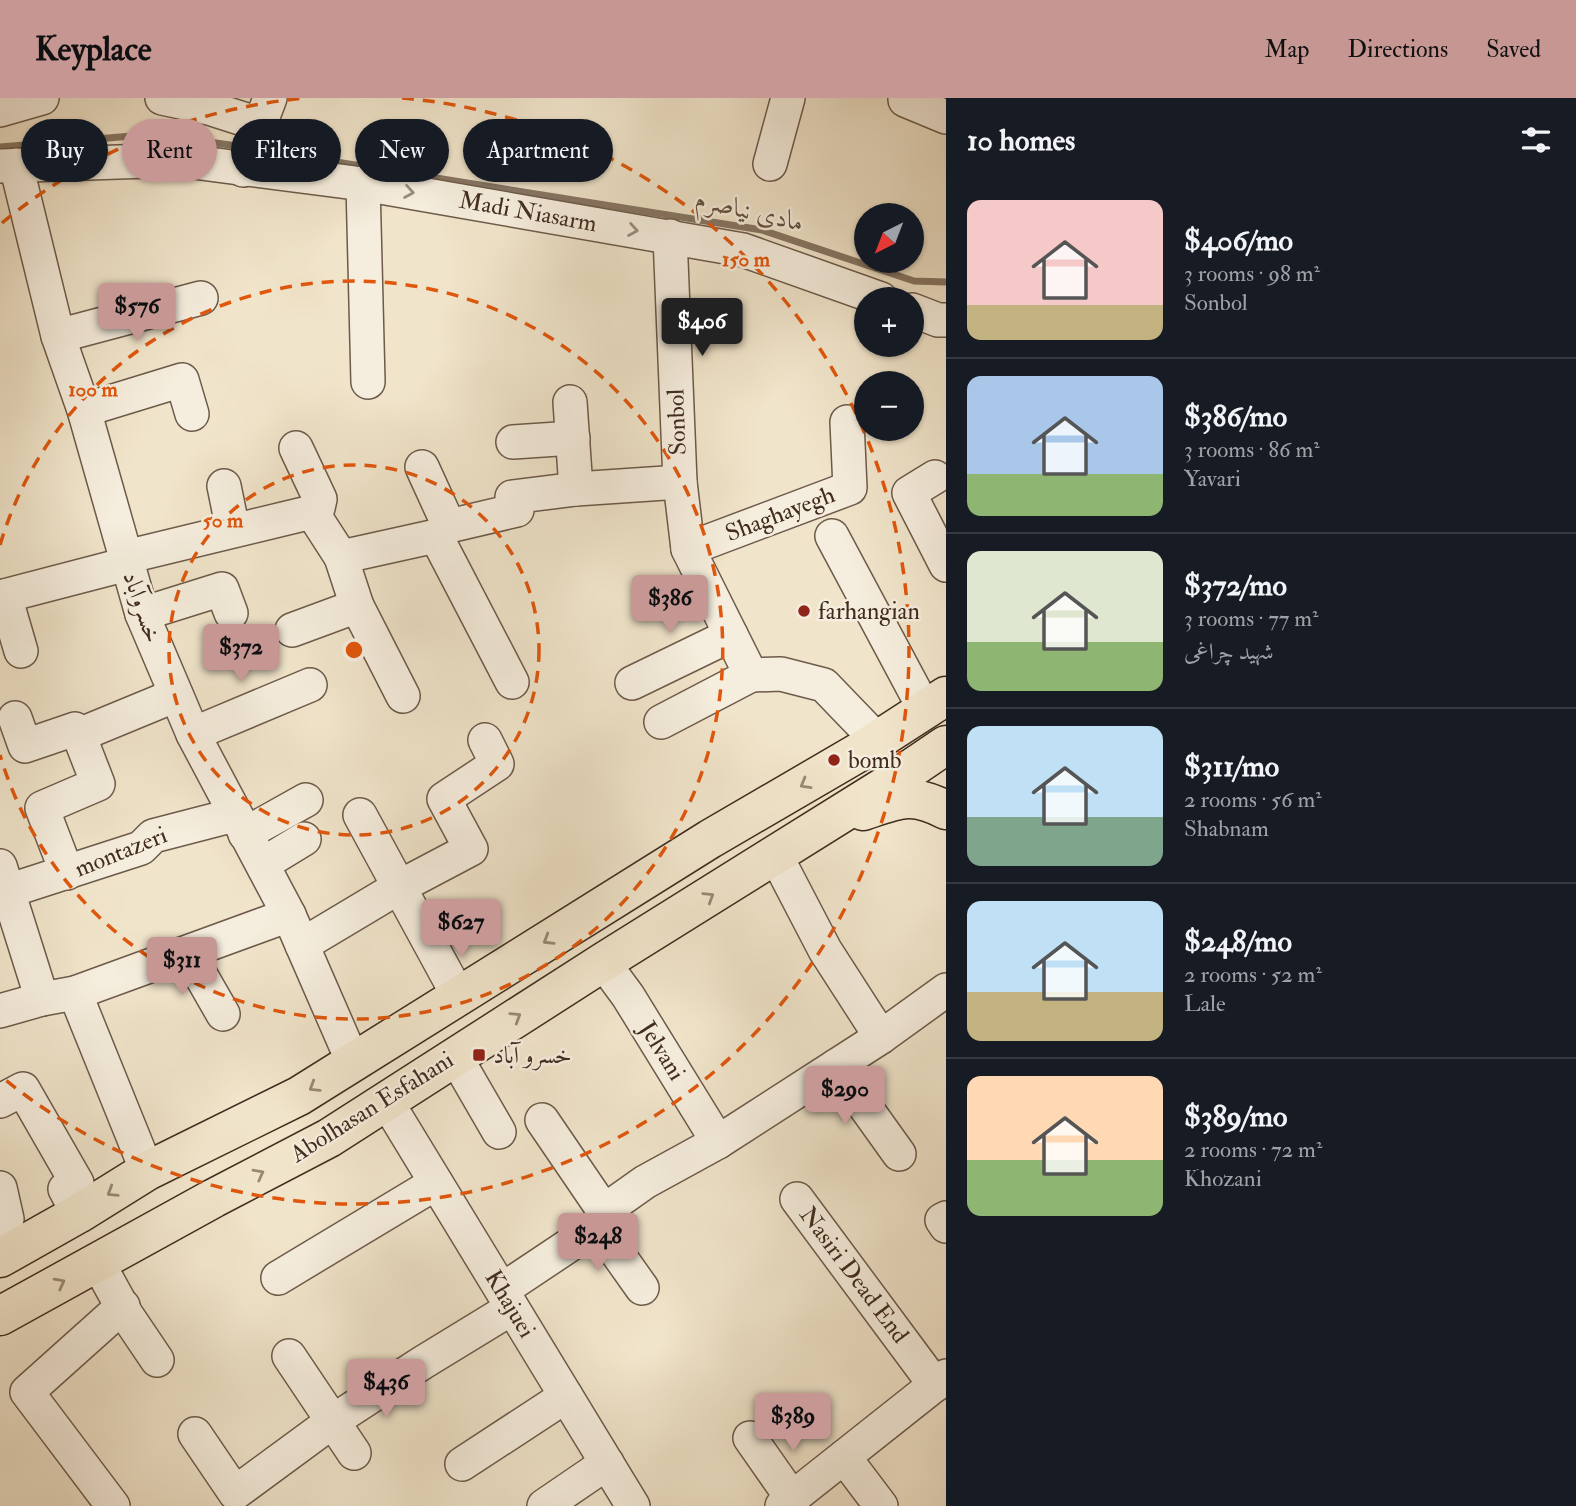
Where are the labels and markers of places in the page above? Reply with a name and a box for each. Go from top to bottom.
pin: $576 [96,284,178,343]
pin: $406 [661,299,743,358]
pin: $386 [629,575,711,635]
place label: farhangian [818,596,920,627]
marker: farhangian [796,603,812,619]
pin: $372 [200,624,282,684]
centre of rings [342,638,366,662]
place label: bomb [848,745,902,776]
marker: bomb [826,752,842,768]
pin: $627 [420,900,502,959]
pin: $311 [141,937,223,997]
place label: خسرو آباد [493,1040,572,1071]
marker: خسرو آباد [471,1047,487,1063]
pin: $290 [804,1066,886,1126]
pin: $248 [557,1214,639,1273]
pin: $436 [345,1360,427,1419]
pin: $389 [752,1394,834,1453]

